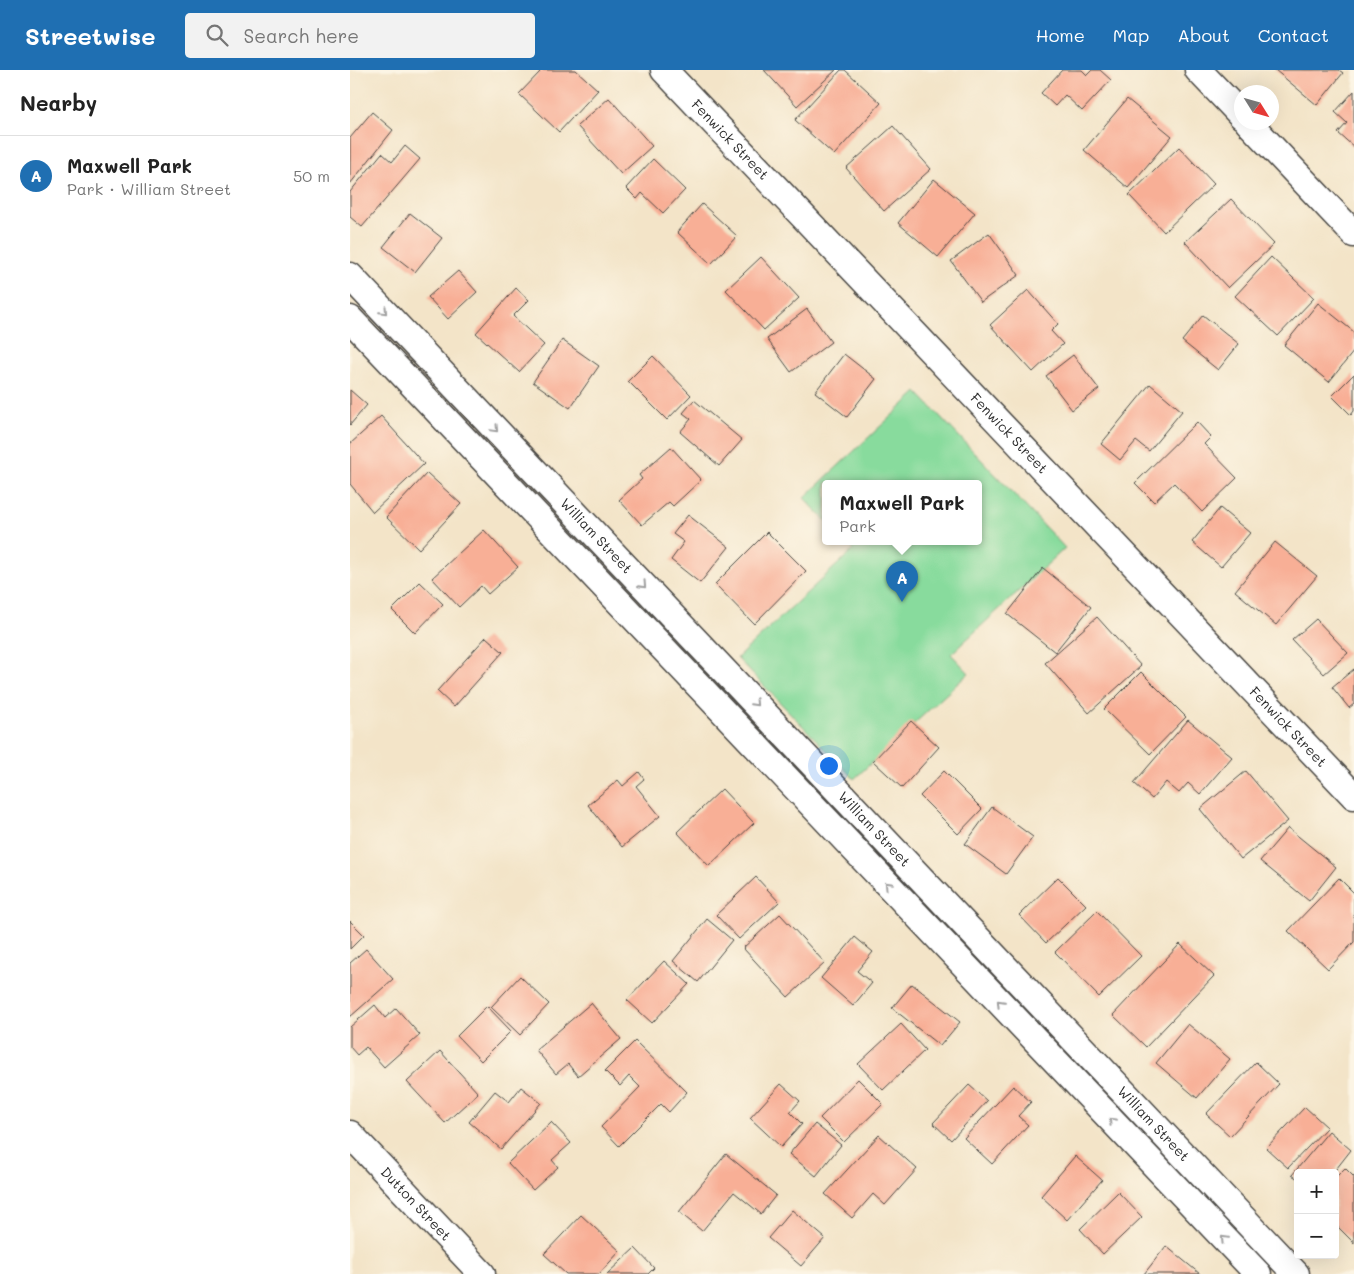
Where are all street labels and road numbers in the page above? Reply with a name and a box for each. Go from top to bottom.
street label: Fenwick Street [688,95,773,184]
street label: Fenwick Street [967,388,1052,477]
street label: William Street [556,494,637,577]
street label: Fenwick Street [1246,682,1331,771]
street label: William Street [834,787,915,870]
street label: William Street [1114,1082,1194,1165]
street label: Dutton Street [377,1162,456,1245]

